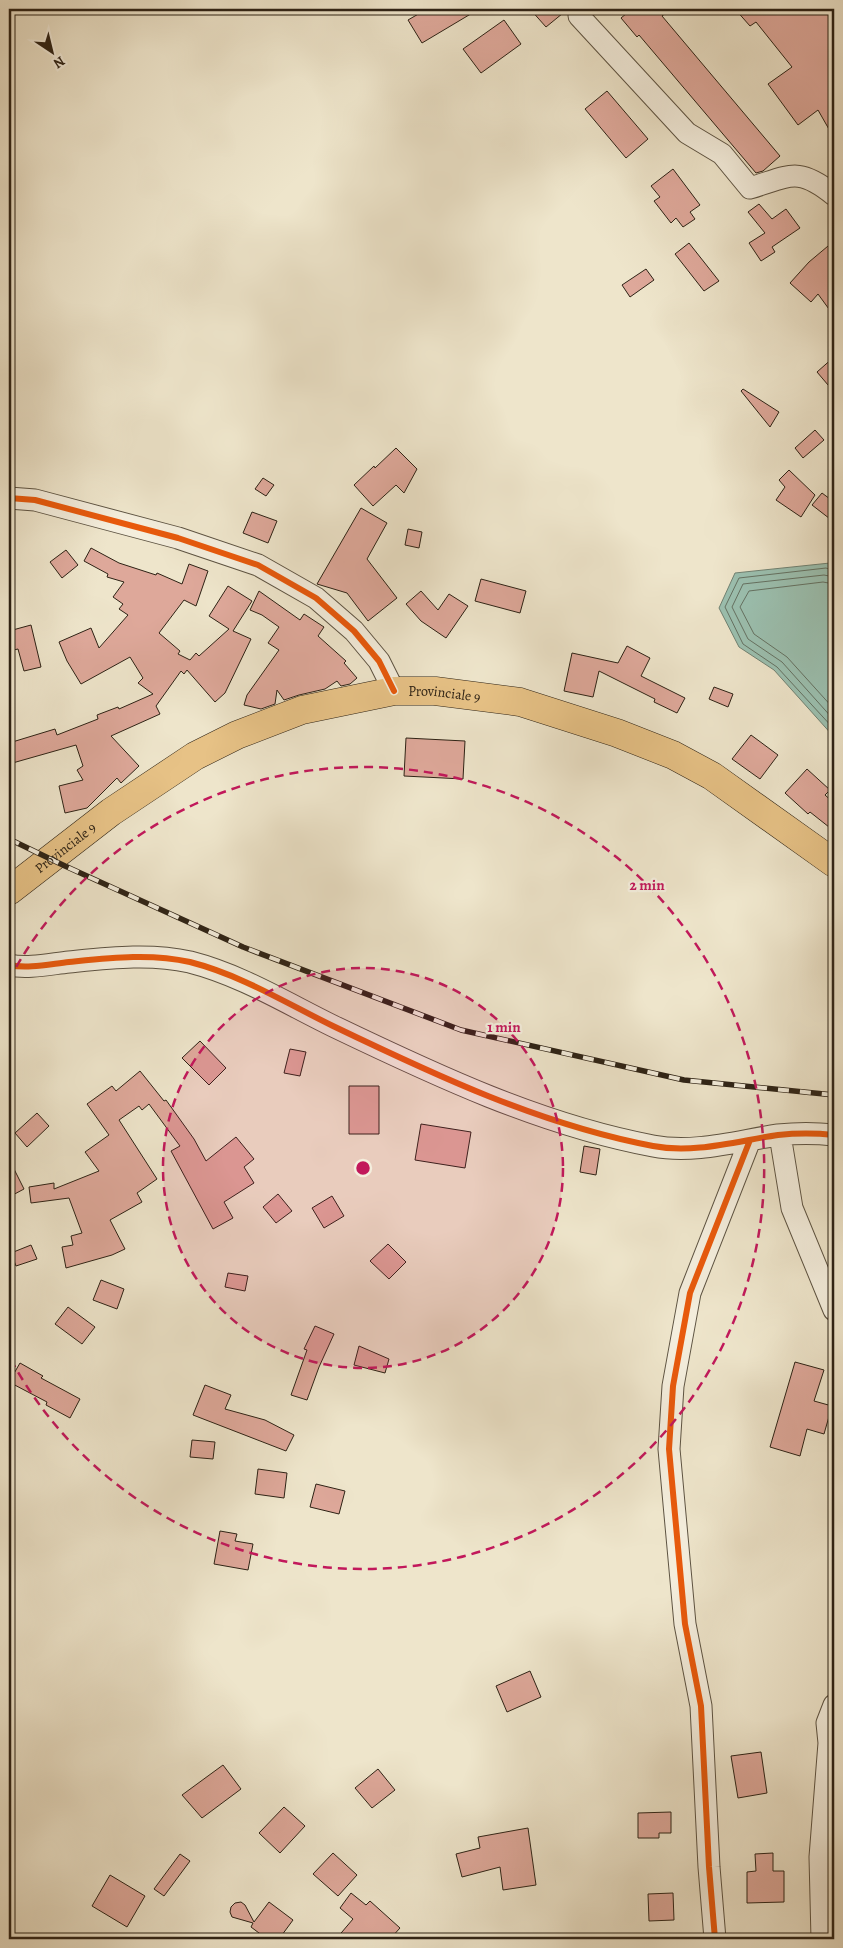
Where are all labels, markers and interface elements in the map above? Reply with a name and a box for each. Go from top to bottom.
north arrow [28,28,78,78]
text: N [50,52,69,73]
street label: Provinciale 9 [408,682,482,707]
street label: Provinciale 9 [31,818,100,878]
text: 2 min [629,875,665,895]
text: 1 min [487,1017,521,1037]
centre of rings [354,1159,372,1177]

